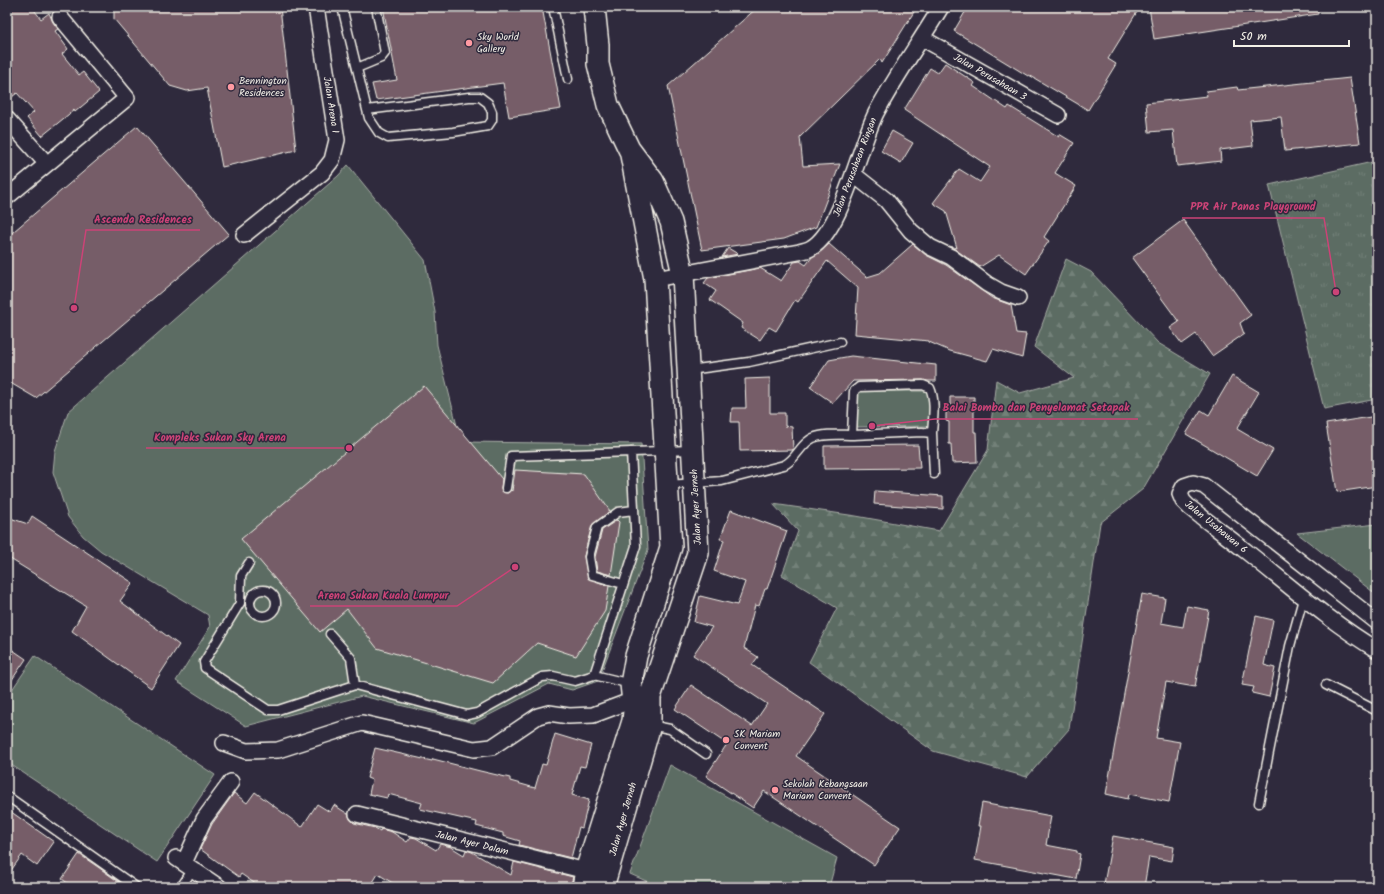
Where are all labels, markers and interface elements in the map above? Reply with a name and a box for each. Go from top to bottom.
scale bar [1234,22,1349,48]
text: 50 m [1240,27,1267,46]
place label: Sky World Gallery [477,29,520,57]
marker: Sky World Gallery [464,38,474,48]
street label: Jalan Perusahaan 3 [950,49,1030,105]
place label: Bennington Residences [239,73,287,101]
street label: Jalan Arena 1 [319,76,343,134]
marker: Bennington Residences [226,82,236,92]
street label: Jalan Perusahaan Ringan [829,115,881,219]
callout: PPR Air Panas Playground [1182,195,1324,218]
text: PPR Air Panas Playground [1190,198,1317,216]
callout: Ascenda Residences [86,207,200,230]
text: Ascenda Residences [94,211,193,229]
callout: Balai Bomba dan Penyelamat Setapak [935,396,1138,419]
text: Balai Bomba dan Penyelamat Setapak [943,399,1130,417]
callout: Kompleks Sukan Sky Arena [146,425,294,448]
text: Kompleks Sukan Sky Arena [154,429,286,447]
street label: Jalan Ayer Jerneh [686,469,706,545]
street label: Jalan Usahawan 6 [1181,497,1251,557]
callout: Arena Sukan Kuala Lumpur [310,583,457,606]
text: Arena Sukan Kuala Lumpur [318,587,449,605]
place label: SK Mariam Convent [734,726,780,754]
marker: SK Mariam Convent [721,735,731,745]
place label: Sekolah Kebangsaan Mariam Convent [783,776,868,804]
street label: Jalan Ayer Jerneh [605,780,641,858]
marker: Sekolah Kebangsaan Mariam Convent [770,785,780,795]
street label: Jalan Ayer Dalam [434,826,510,860]

